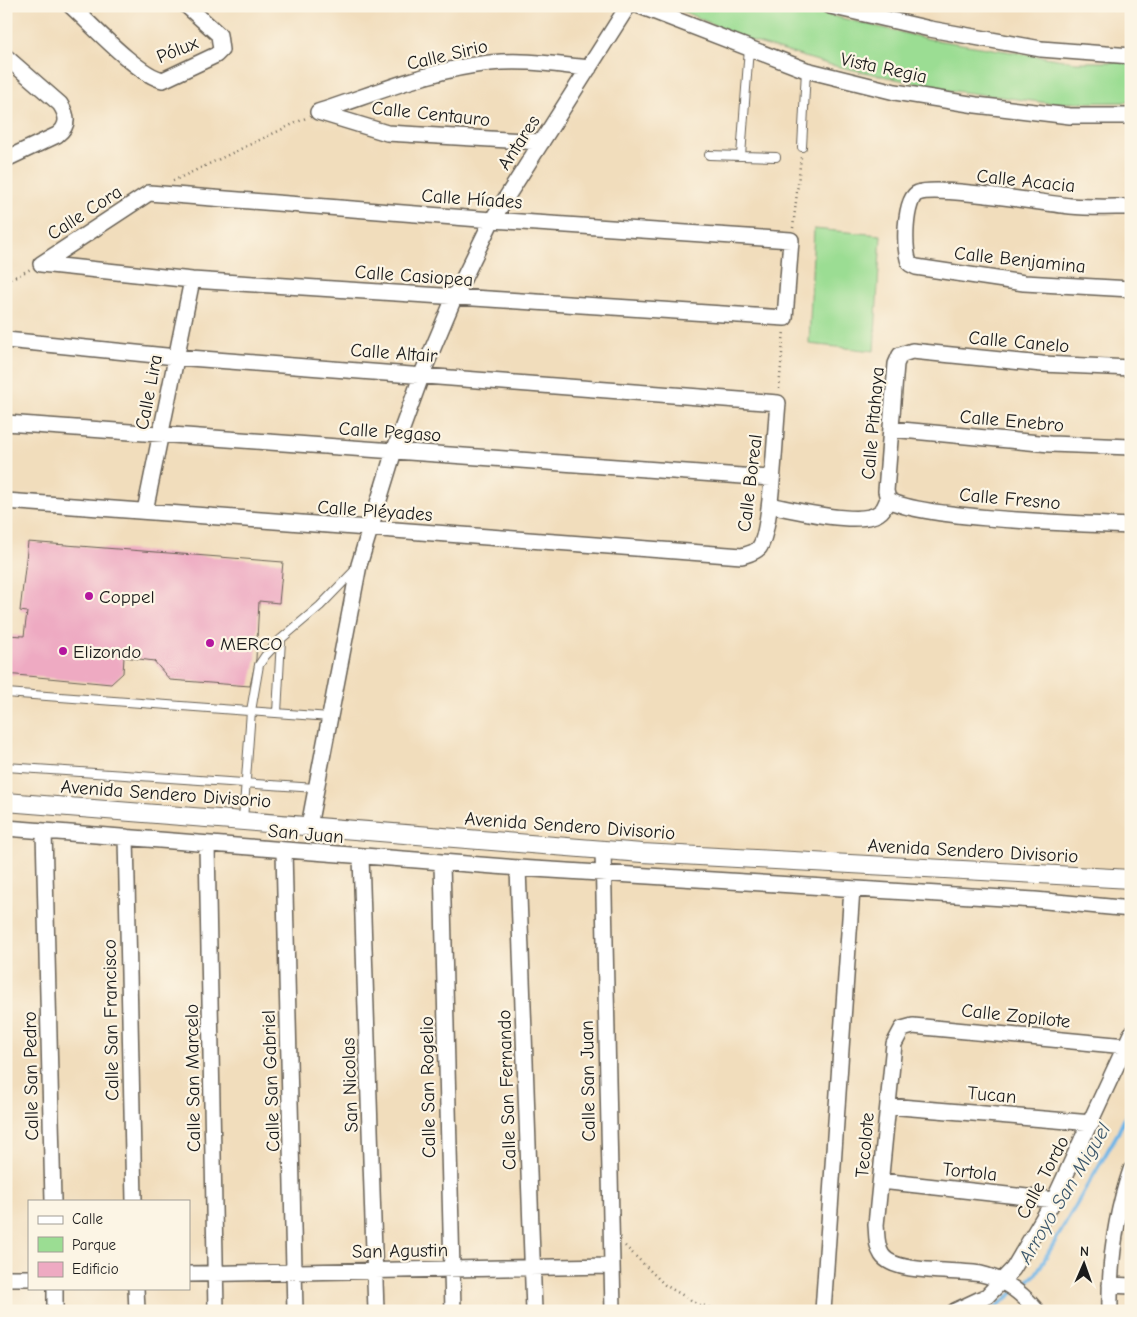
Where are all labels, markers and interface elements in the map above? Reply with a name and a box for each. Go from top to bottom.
street label: Pólux [153,31,202,68]
street label: Calle Sirio [405,35,490,75]
street label: Vista Regia [838,48,929,88]
street label: Calle Centauro [371,97,491,131]
street label: Antares [493,111,545,174]
street label: Calle Acacia [976,165,1076,197]
street label: Calle Cora [43,181,126,245]
street label: Calle Híades [421,185,523,214]
street label: Calle Benjamina [953,242,1087,278]
street label: Calle Casiopea [354,261,474,291]
street label: Calle Canelo [967,327,1070,357]
street label: Calle Altair [350,339,439,367]
street label: Calle Lira [131,353,167,432]
street label: Calle Pitahaya [857,366,889,480]
street label: Calle Enebro [959,405,1065,437]
street label: Calle Pegaso [338,417,442,447]
street label: Calle Boreal [733,433,767,533]
street label: Calle Fresno [958,484,1062,514]
street label: Calle Pléyades [317,496,433,526]
place label: Coppel [99,586,155,608]
marker: Coppel [83,590,95,602]
place label: MERCO [220,633,283,655]
marker: MERCO [204,637,216,649]
place label: Elizondo [73,641,141,663]
marker: Elizondo [57,645,69,657]
street label: Avenida Sendero Divisorio [60,776,272,812]
street label: Avenida Sendero Divisorio [464,808,676,844]
street label: San Juan [267,820,345,848]
street label: Avenida Sendero Divisorio [867,834,1079,868]
street label: Calle San Francisco [99,939,123,1101]
street label: Calle Zopilote [960,999,1072,1033]
street label: Calle San Marcelo [181,1004,205,1152]
street label: Calle San Fernando [493,1009,521,1171]
street label: Calle San Gabriel [258,1010,284,1152]
street label: Calle San Pedro [19,1011,43,1141]
street label: Calle San Rogelio [416,1016,440,1158]
street label: Calle San Juan [576,1020,600,1142]
street label: San Nicolas [337,1037,363,1133]
street label: Tucan [966,1082,1017,1108]
street label: Tecolote [851,1111,879,1179]
water label: Arroyo San Miguel [1013,1118,1116,1268]
street label: Calle Tordo [1012,1132,1074,1223]
street label: Tortola [942,1158,998,1186]
legend [28,1200,190,1290]
text: Calle [72,1210,104,1228]
text: Parque [72,1236,117,1254]
street label: San Agustin [352,1239,448,1263]
north arrow [1060,1240,1110,1290]
text: N [1080,1243,1089,1260]
text: Edificio [72,1260,119,1278]

